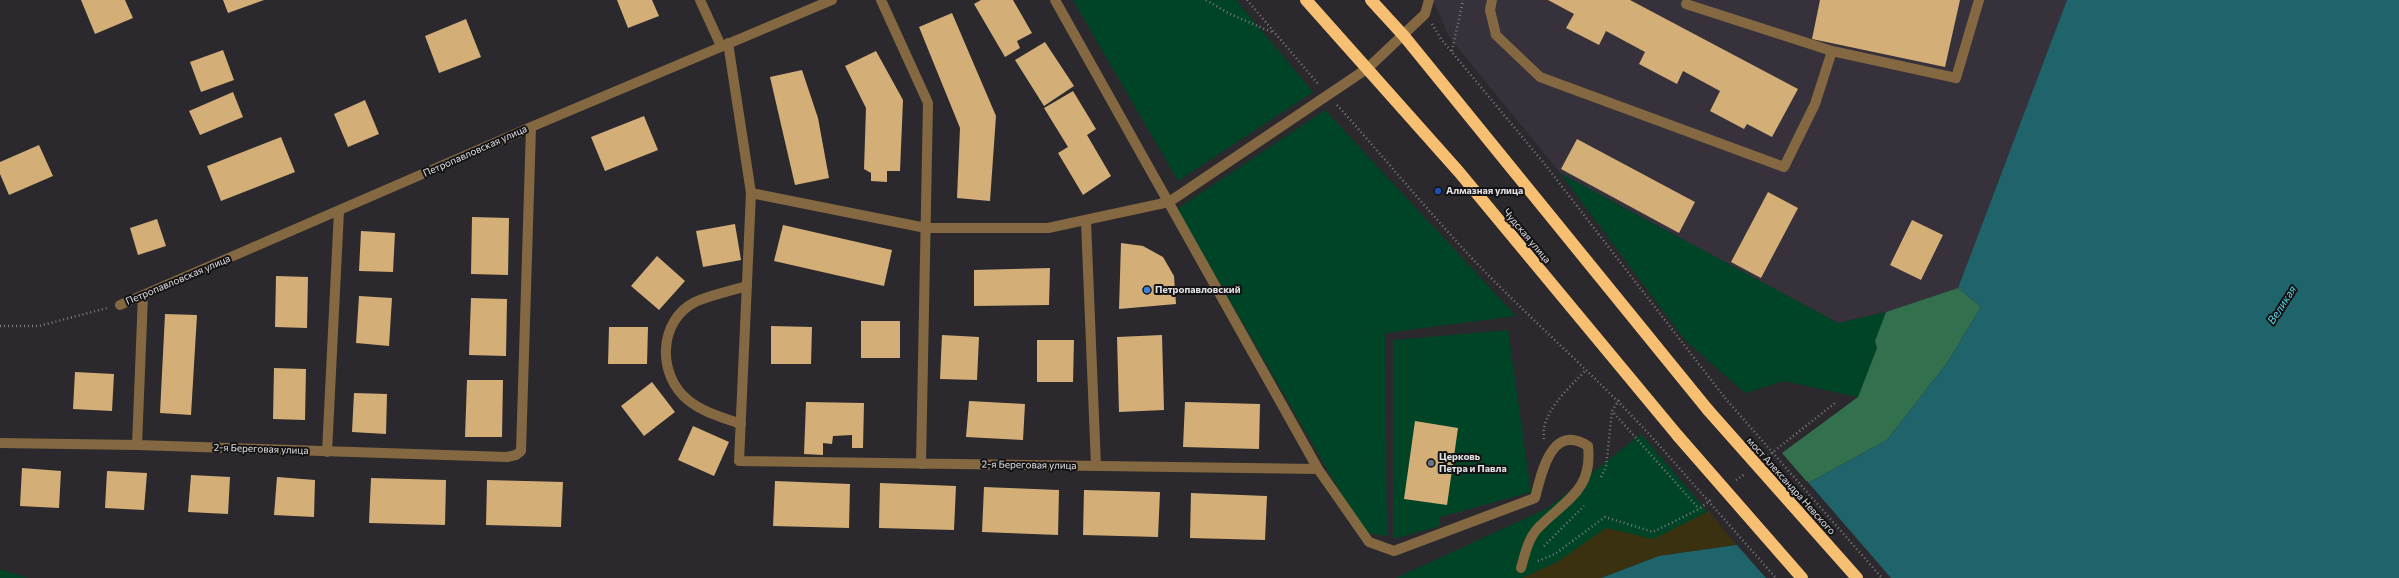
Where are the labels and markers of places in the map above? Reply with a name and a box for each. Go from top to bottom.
place label: Алмазная улица [1446,185,1523,197]
marker: Алмазная улица [1433,186,1443,196]
place label: Петропавловский [1155,284,1240,296]
marker: Петропавловский [1142,285,1152,295]
place label: Церковь Петра и Павла [1439,451,1507,474]
marker: Церковь Петра и Павла [1426,458,1436,468]

